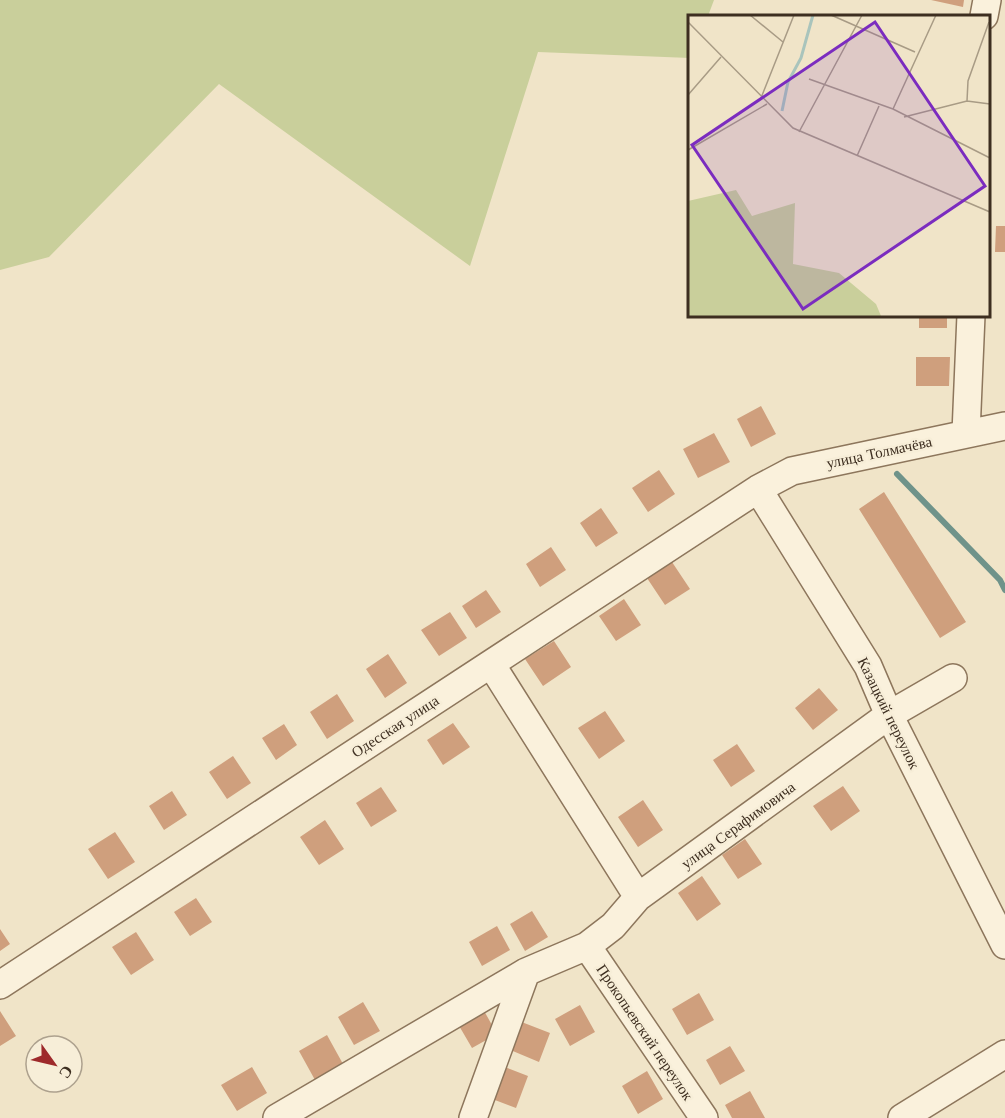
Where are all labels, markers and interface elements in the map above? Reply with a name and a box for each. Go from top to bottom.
inset map [688,15,990,316]
street label: улица Толмачёва [825,431,934,472]
street label: Казацкий переулок [854,654,925,773]
street label: Одесская улица [348,690,443,761]
street label: улица Серафимовича [677,777,799,873]
street label: Прокопьевский переулок [592,960,698,1104]
north arrow [24,1034,84,1094]
text: С [55,1062,78,1083]

